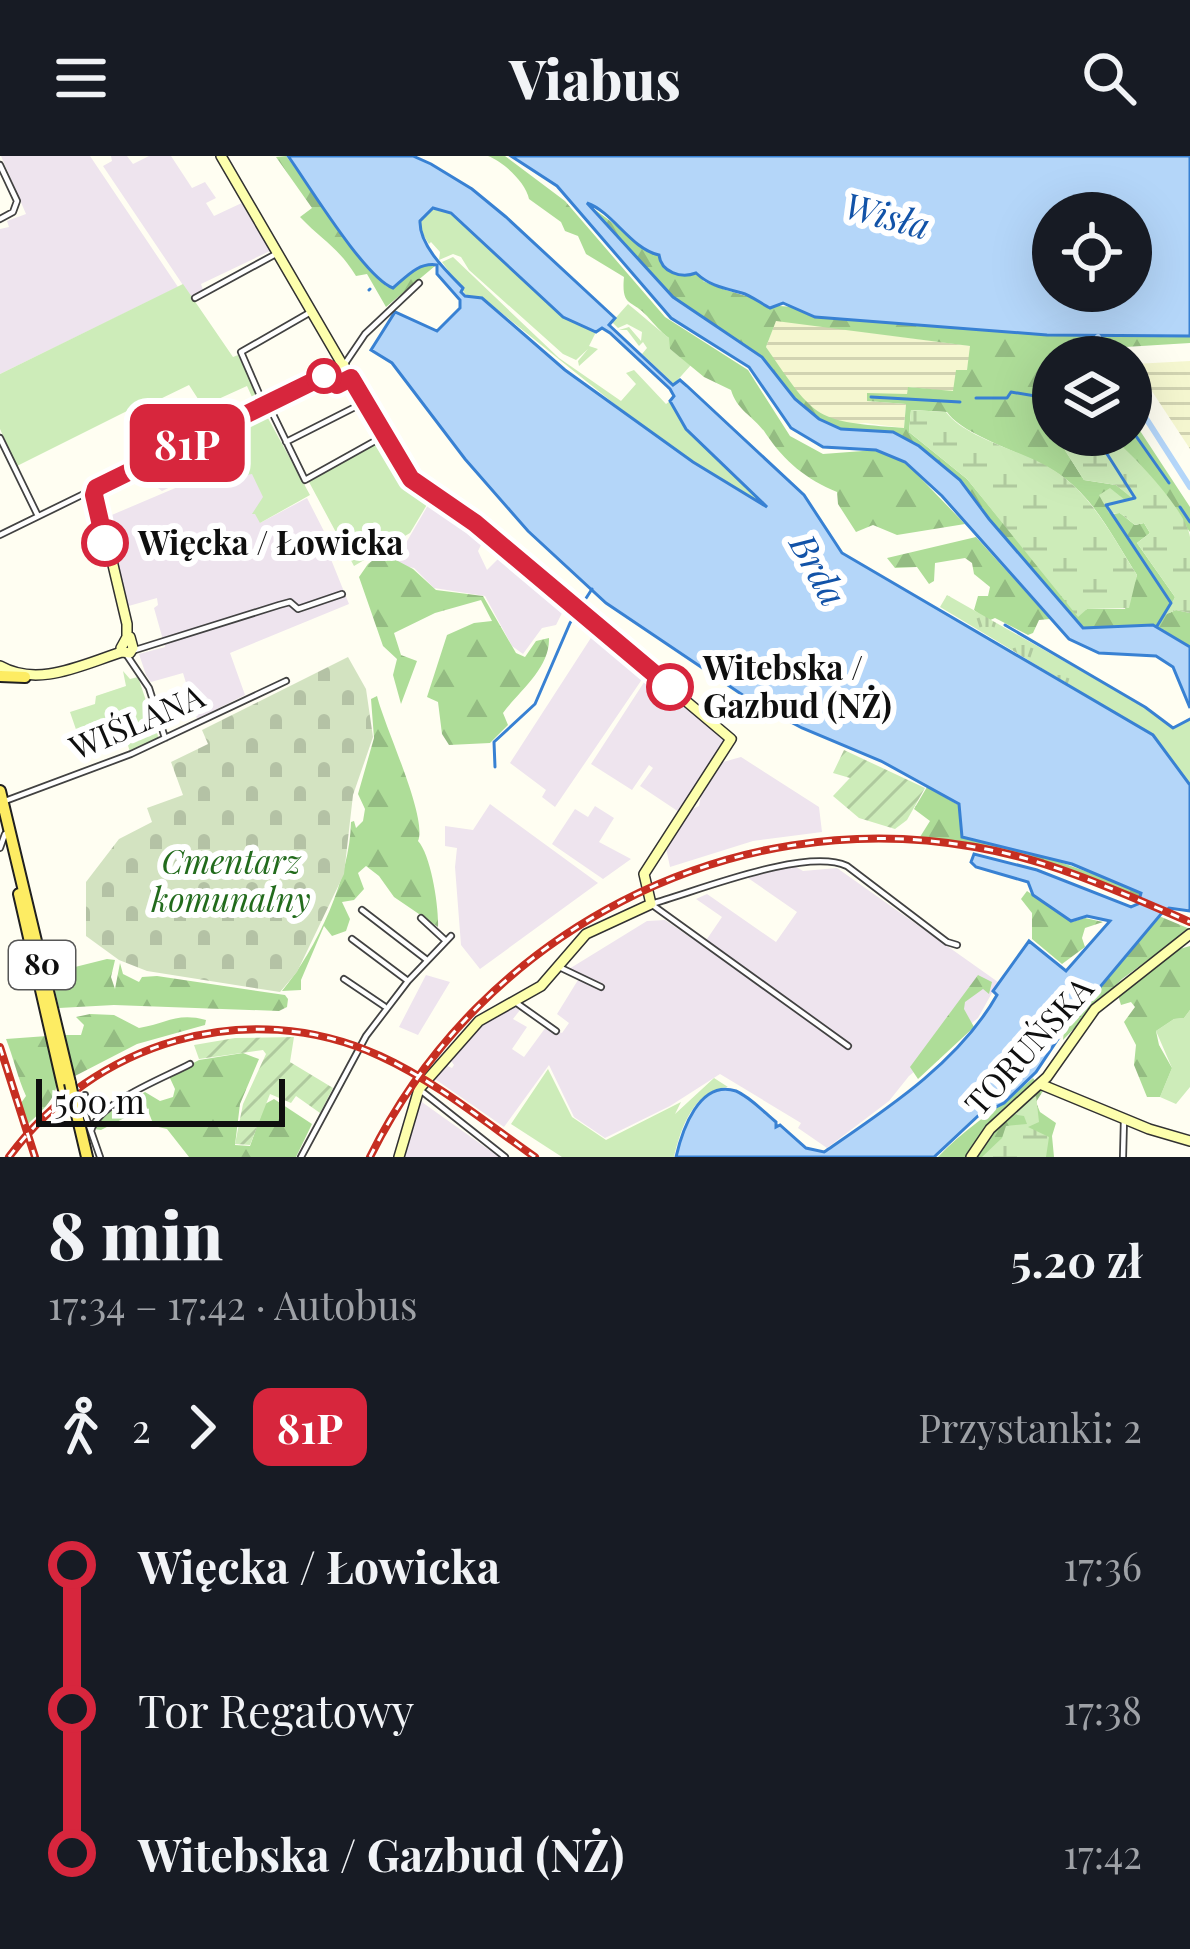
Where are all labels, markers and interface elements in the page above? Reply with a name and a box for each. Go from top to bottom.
text: Viabus [509,42,681,114]
icon: menu [48,45,114,111]
icon: search [1076,45,1142,111]
water label: Wisła [839,180,936,249]
map controls [1032,192,1152,456]
button: locate [1032,192,1152,312]
button: layers [1032,336,1152,456]
unlabelled marker [308,360,340,392]
line badge: 81P [118,404,256,482]
text: 81P [154,415,220,471]
place label: Więcka / Łowicka [137,519,403,563]
marker: Więcka / Łowicka [83,521,127,565]
water label: Brda [779,523,859,614]
place label: Witebska / Gazbud (NŻ) [702,644,892,726]
marker: Witebska / Gazbud (NŻ) [648,665,692,709]
street label: WIŚLANA [61,672,210,769]
park label: Cmentarz komunalny [150,838,311,920]
road number: 80 [9,941,75,989]
street label: TORUŃSKA [954,966,1101,1123]
scale bar [36,1073,285,1126]
text: 500 m [54,1078,145,1122]
text: 8 min [48,1189,223,1277]
text: 5.20 zł [1011,1229,1142,1289]
text: 17:34 – 17:42 · Autobus [48,1278,417,1330]
icon: walk [48,1394,114,1460]
icon: forward [169,1394,235,1460]
text: 81P [277,1399,343,1455]
text: 2 [132,1401,151,1453]
text: Przystanki: 2 [918,1401,1142,1453]
text: Więcka / Łowicka [138,1535,500,1595]
text: 17:36 [1064,1539,1142,1591]
text: Tor Regatowy [138,1679,414,1739]
text: 17:38 [1063,1683,1142,1735]
text: Witebska / Gazbud (NŻ) [138,1823,624,1883]
text: 17:42 [1063,1827,1142,1879]

